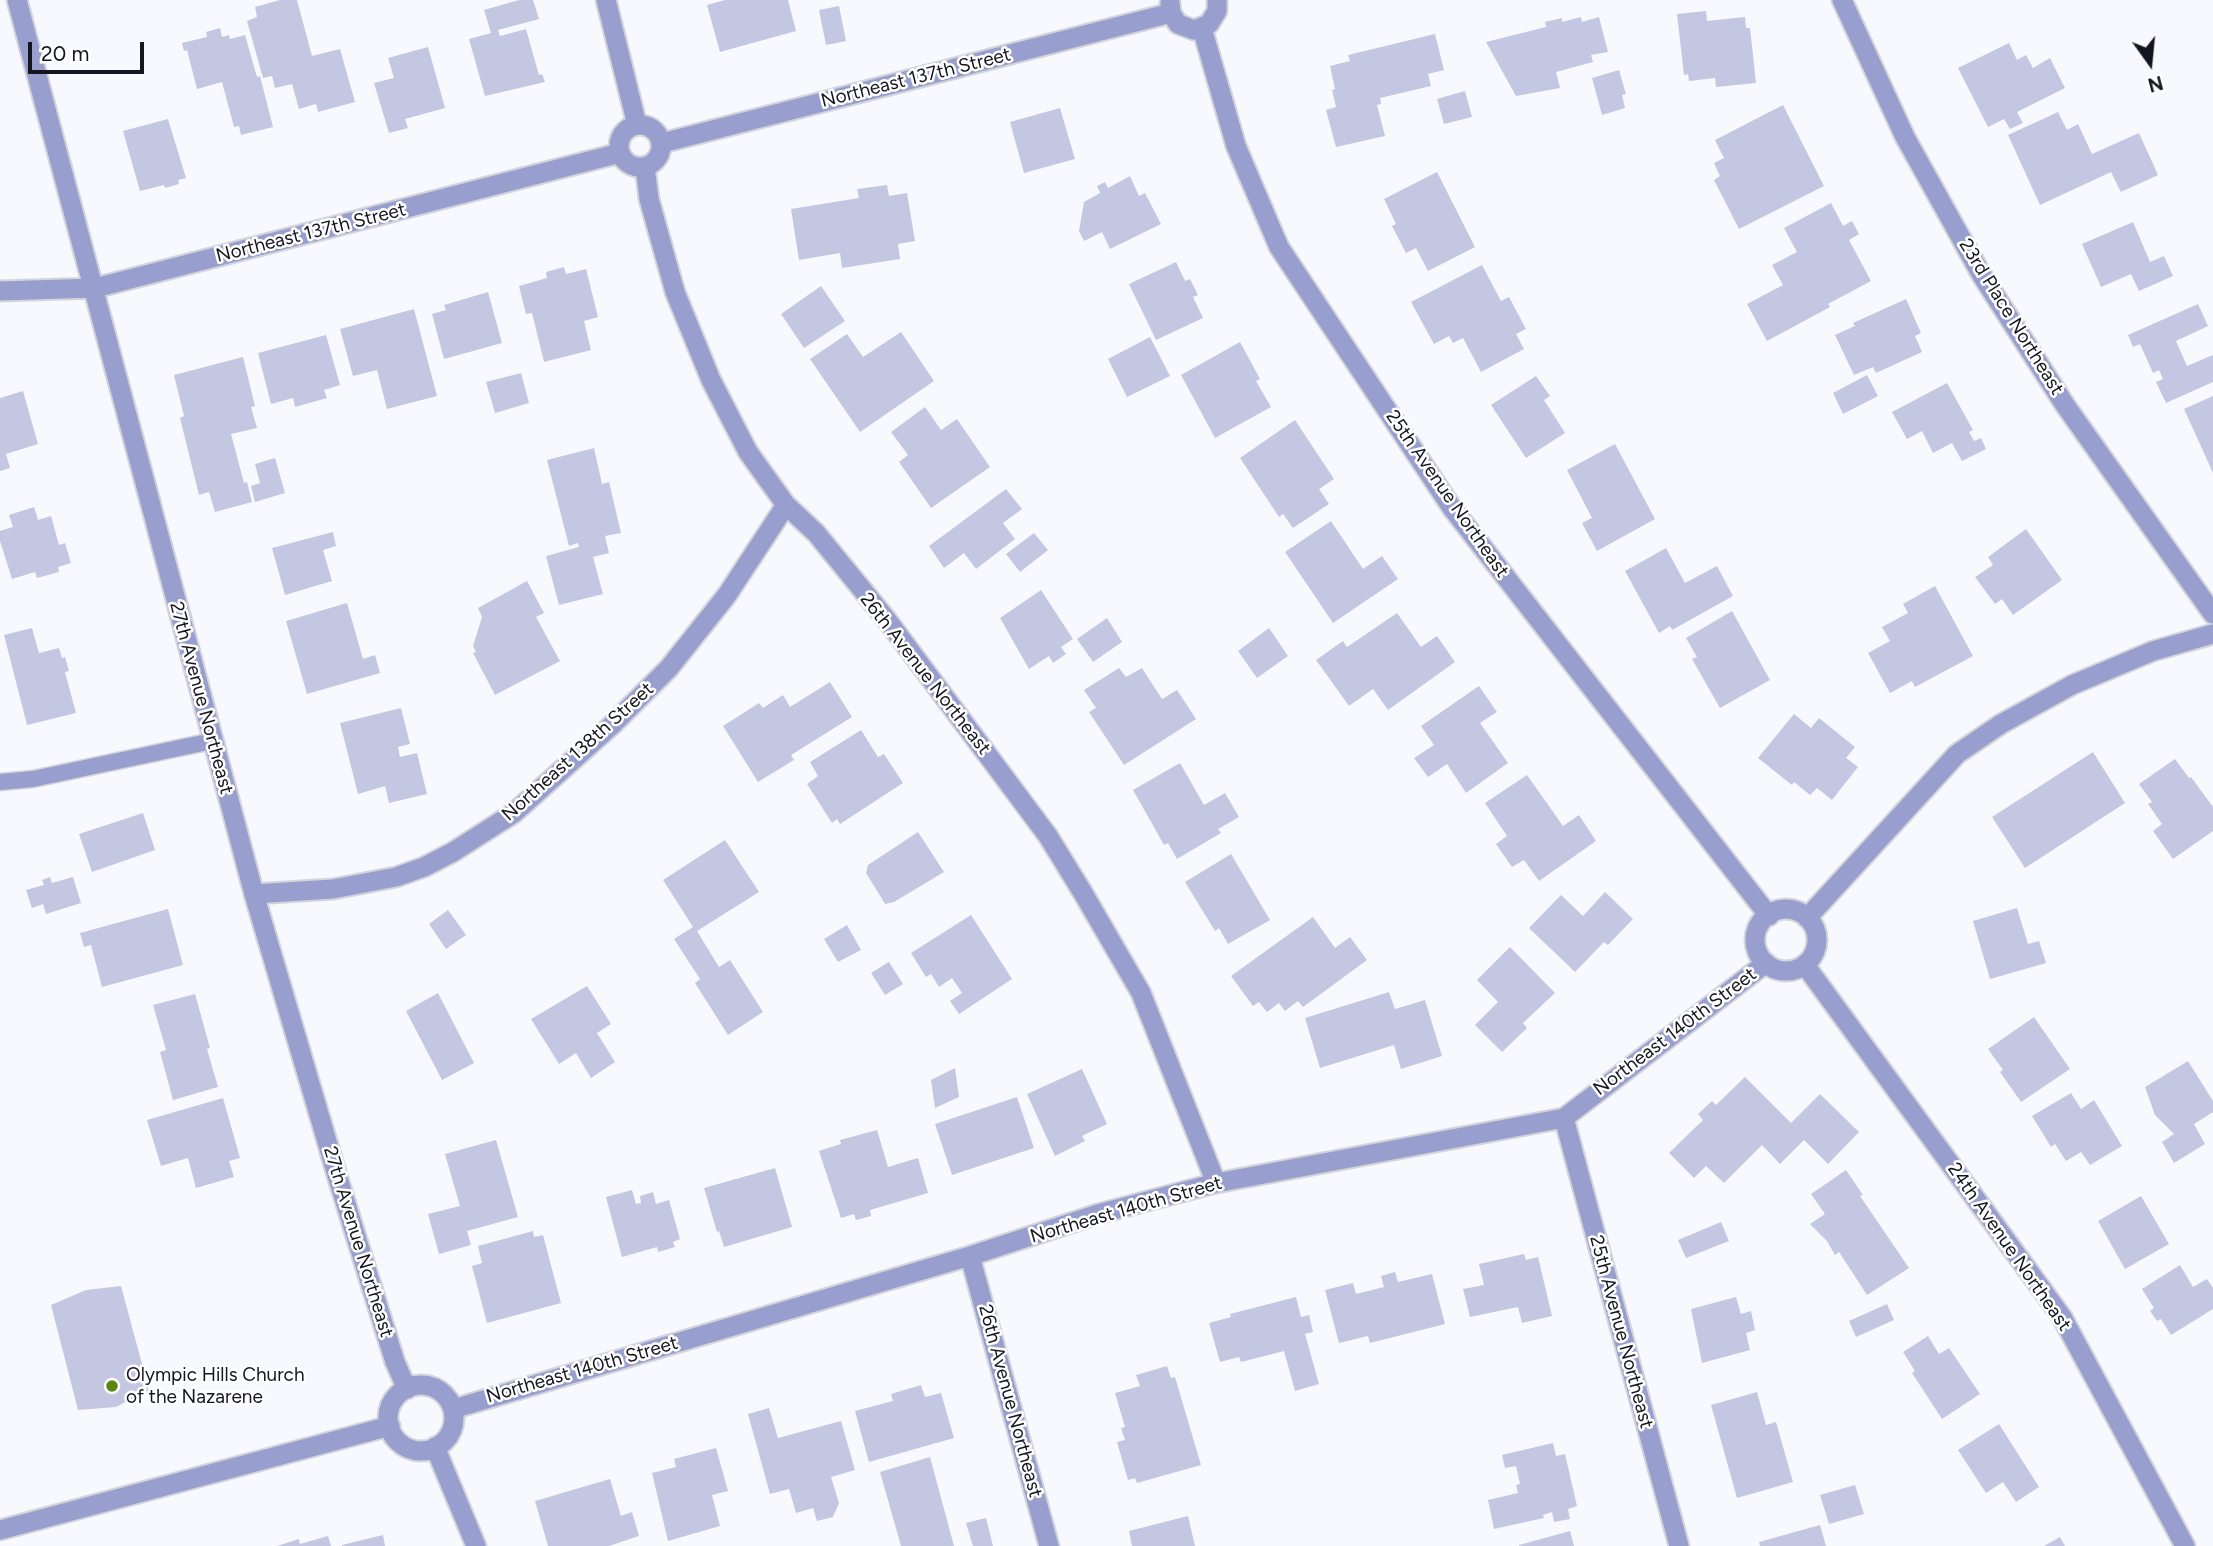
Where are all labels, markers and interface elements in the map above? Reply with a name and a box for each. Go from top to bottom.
scale bar [32,28,147,72]
north arrow [2115,28,2185,98]
text: 20 m [41,41,89,66]
street label: Northeast 137th Street [819,43,1013,113]
text: N [2145,71,2166,97]
street label: Northeast 137th Street [214,198,408,268]
street label: 23rd Place Northeast [1954,235,2068,399]
street label: 25th Avenue Northeast [1381,406,1513,582]
street label: 26th Avenue Northeast [855,589,995,759]
street label: 27th Avenue Northeast [164,599,238,797]
street label: Northeast 138th Street [497,678,659,826]
street label: Northeast 140th Street [1589,963,1761,1101]
street label: 27th Avenue Northeast [318,1144,398,1340]
street label: 24th Avenue Northeast [1942,1159,2076,1335]
street label: Northeast 140th Street [1028,1172,1224,1248]
street label: 25th Avenue Northeast [1584,1233,1658,1431]
street label: 26th Avenue Northeast [973,1302,1047,1500]
street label: Northeast 140th Street [484,1332,680,1408]
place label: Olympic Hills Church of the Nazarene [126,1364,304,1408]
marker: Olympic Hills Church of the Nazarene [104,1378,120,1394]

